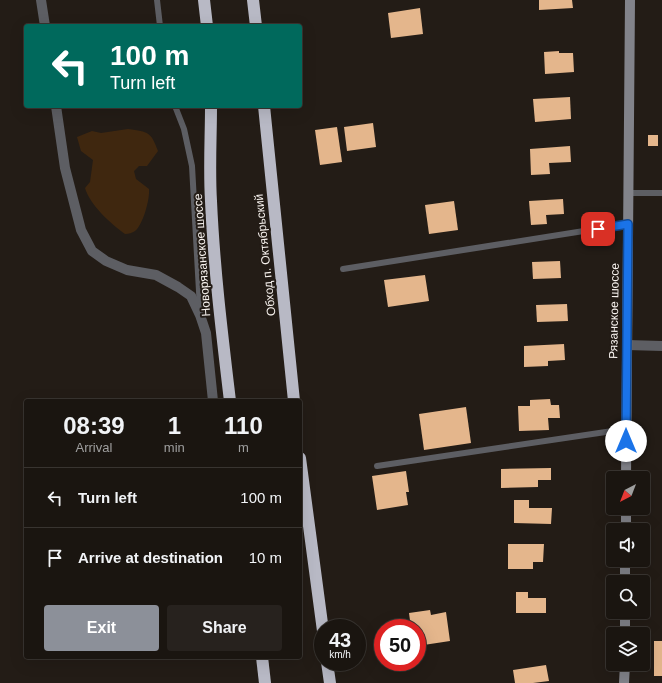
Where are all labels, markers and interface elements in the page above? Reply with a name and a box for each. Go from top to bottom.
icon: left [44,40,96,92]
text: 100 m [110,40,189,71]
text: Turn left [110,73,175,93]
street label: Новорязанское шоссе [191,193,213,317]
street label: Обход п. Октябрьский [252,193,278,317]
pin [581,212,615,246]
icon: arrive [587,218,609,240]
street label: Рязанское шоссе [606,263,622,359]
text: 08:39 [63,412,125,439]
text: 1 [168,412,181,439]
text: 110 [224,412,263,439]
position arrow [605,420,647,462]
text: Arrival [76,440,112,455]
text: min [164,440,185,455]
text: m [238,440,249,455]
north arrow [606,471,650,515]
map controls [606,471,650,671]
icon: left [44,487,66,509]
text: Turn left [78,489,137,506]
text: 100 m [240,489,282,506]
button: sound [606,523,650,567]
icon: arrive [44,547,66,569]
text: Arrive at destination [78,549,223,566]
text: 10 m [249,549,282,566]
button: search [606,575,650,619]
button: Exit [44,605,159,651]
button: Share [167,605,282,651]
speed limit sign: 50 [374,619,426,671]
button: layers [606,627,650,671]
text: 43 [329,629,351,651]
text: km/h [329,649,351,660]

